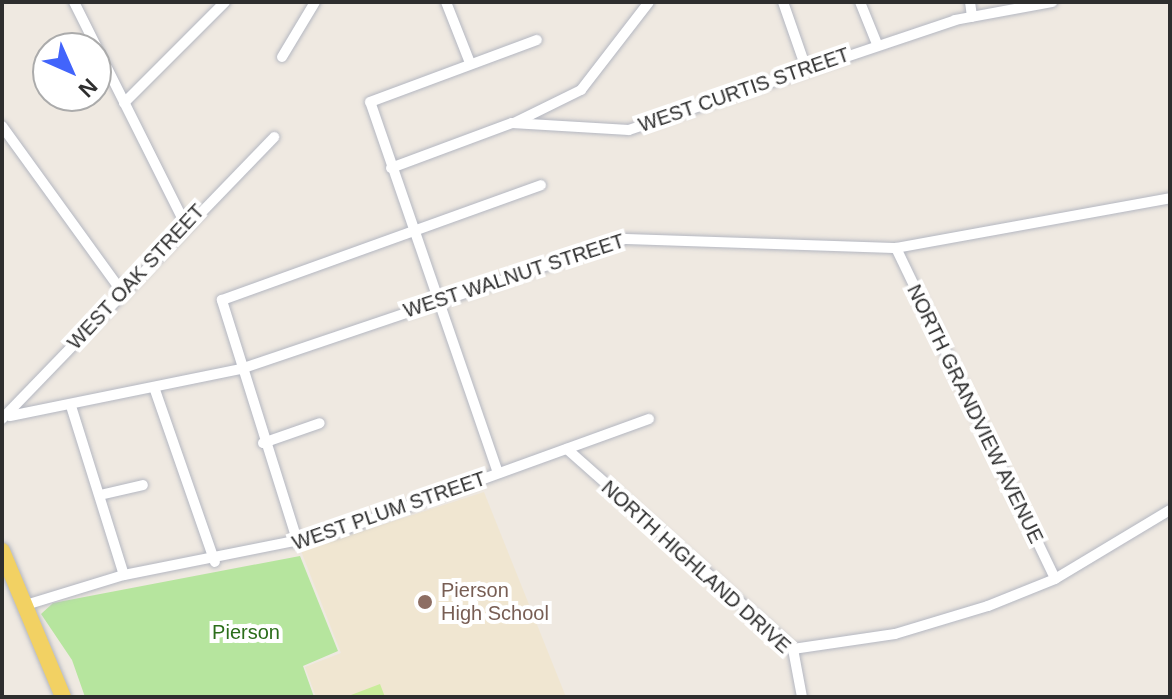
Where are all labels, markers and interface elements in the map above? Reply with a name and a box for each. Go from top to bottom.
north arrow [32,32,112,112]
street label: WEST CURTIS STREET [635,43,853,137]
text: N [73,73,102,102]
street label: WEST OAK STREET [62,199,210,355]
street label: WEST WALNUT STREET [400,229,628,323]
street label: NORTH GRANDVIEW AVENUE [902,280,1048,548]
street label: WEST PLUM STREET [289,467,489,555]
street label: NORTH HIGHLAND DRIVE [596,476,796,658]
place label: Pierson High School [441,578,549,625]
marker: Pierson High School [416,593,434,611]
park label: Pierson [212,620,280,644]

